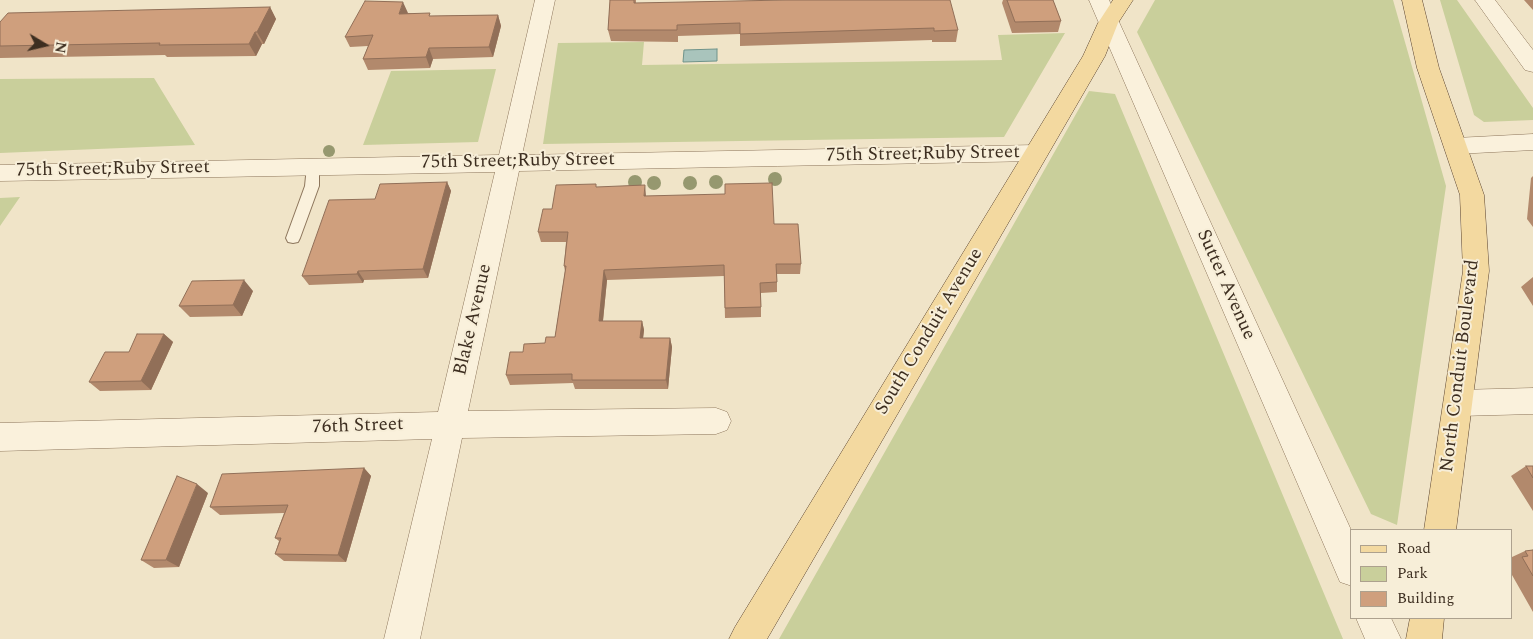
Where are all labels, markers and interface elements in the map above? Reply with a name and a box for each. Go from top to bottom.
north arrow [20,20,70,70]
text: N [49,40,72,55]
street label: 75th Street;Ruby Street [826,142,1020,168]
street label: 75th Street;Ruby Street [421,149,615,175]
street label: 75th Street;Ruby Street [16,157,210,183]
street label: Sutter Avenue [1191,226,1259,344]
street label: South Conduit Avenue [871,245,989,419]
street label: North Conduit Boulevard [1437,258,1485,474]
street label: Blake Avenue [450,262,498,378]
street label: 76th Street [312,414,404,440]
legend [1350,529,1513,619]
text: Road [1397,537,1431,560]
text: Park [1397,562,1428,585]
text: Building [1397,587,1454,610]

